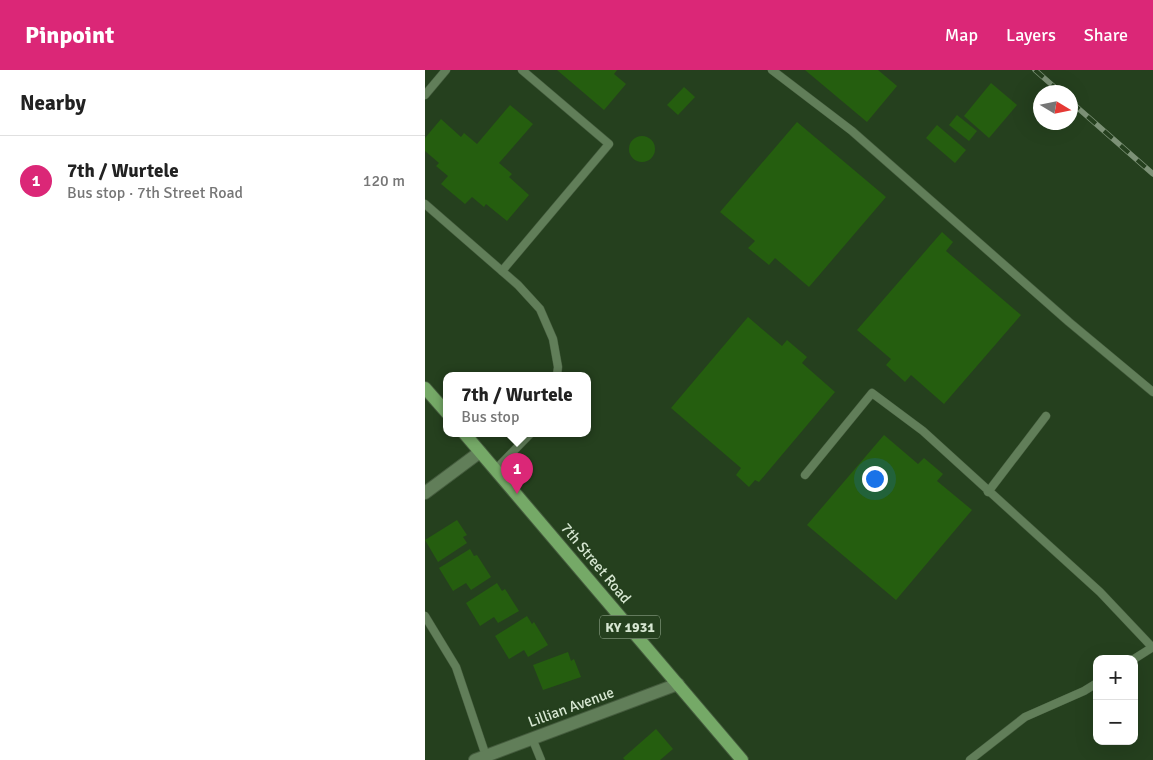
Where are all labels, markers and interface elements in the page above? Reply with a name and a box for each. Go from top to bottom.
text: Pinpoint [25,20,114,50]
text: Map [945,24,978,46]
text: Layers [1006,24,1056,46]
text: Share [1084,24,1128,46]
north arrow [1033,85,1078,130]
text: Nearby [20,90,86,116]
text: 7th / Wurtele [67,159,179,183]
text: 1 [32,171,40,191]
text: 120 m [363,171,405,191]
text: Bus stop · 7th Street Road [67,183,243,203]
popup [443,372,591,437]
text: 7th / Wurtele [461,383,573,407]
text: Bus stop [461,407,519,427]
pin: 1 [501,453,533,494]
your location [862,466,888,492]
street label: 7th Street Road [557,519,635,607]
road number: KY 1931 [600,616,660,638]
map controls [1093,655,1138,745]
button: + [1093,655,1138,700]
street label: Lillian Avenue [526,683,616,731]
button: − [1093,700,1138,745]

